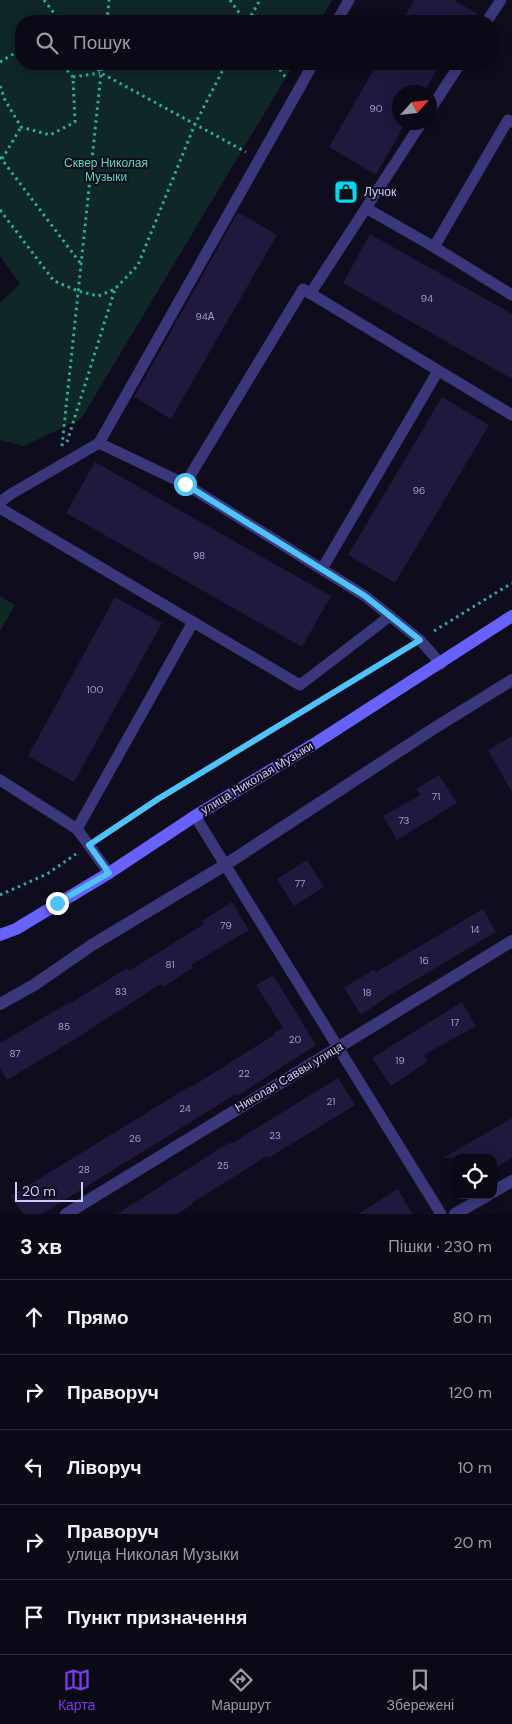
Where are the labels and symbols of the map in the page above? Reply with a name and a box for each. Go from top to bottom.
north arrow [392,85,437,130]
house number: 90 [369,102,383,115]
park label: Сквер Николая Музыки [64,155,148,185]
shop icon: Лучок [333,179,359,205]
place label: Лучок [364,184,397,200]
house number: 94 [421,292,433,305]
house number: 94А [195,310,215,323]
route start [174,473,197,496]
house number: 96 [413,484,425,497]
house number: 98 [193,549,205,562]
house number: 100 [87,683,104,696]
street label: улица Николая Музыки [198,738,316,818]
house number: 71 [432,790,440,803]
house number: 73 [399,814,410,827]
house number: 77 [295,877,305,890]
route end [46,892,69,915]
house number: 79 [220,919,232,932]
house number: 14 [470,923,480,936]
house number: 16 [419,954,429,967]
house number: 81 [166,958,175,971]
house number: 83 [115,985,127,998]
house number: 18 [362,986,372,999]
house number: 17 [451,1016,459,1029]
house number: 85 [58,1020,70,1033]
house number: 20 [289,1033,301,1046]
street label: Николая Саввы улица [232,1038,346,1116]
house number: 87 [9,1047,21,1060]
house number: 19 [395,1054,405,1067]
house number: 22 [238,1067,250,1080]
house number: 21 [327,1095,335,1108]
house number: 24 [179,1102,191,1115]
house number: 23 [269,1129,281,1142]
house number: 26 [129,1132,141,1145]
house number: 25 [217,1159,229,1172]
house number: 28 [78,1163,90,1176]
scale bar [15,1179,82,1202]

